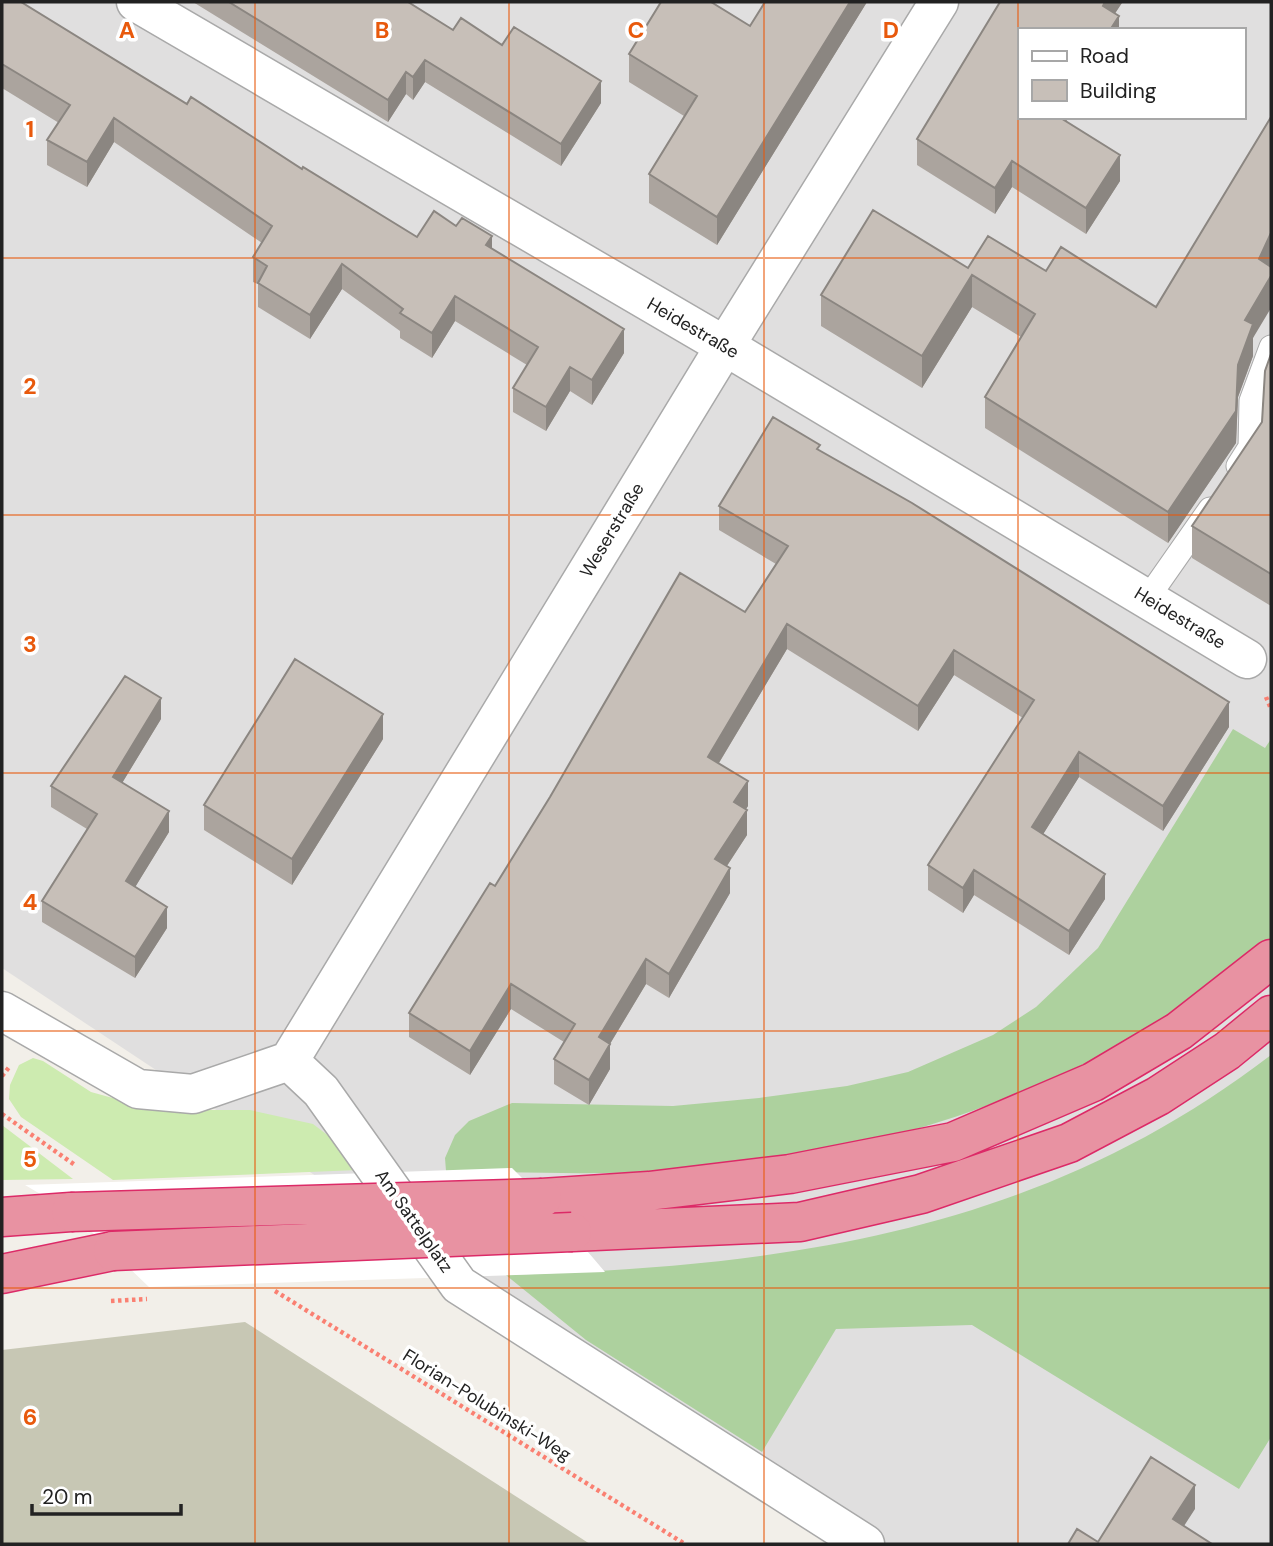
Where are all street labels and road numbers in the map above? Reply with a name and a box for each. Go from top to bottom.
street label: Heidestraße [643,292,743,364]
street label: Weserstraße [574,478,650,582]
street label: Heidestraße [1130,581,1230,655]
street label: Am Sattelplatz [369,1165,459,1277]
street label: Florian-Polubinski-Weg [398,1343,576,1467]

